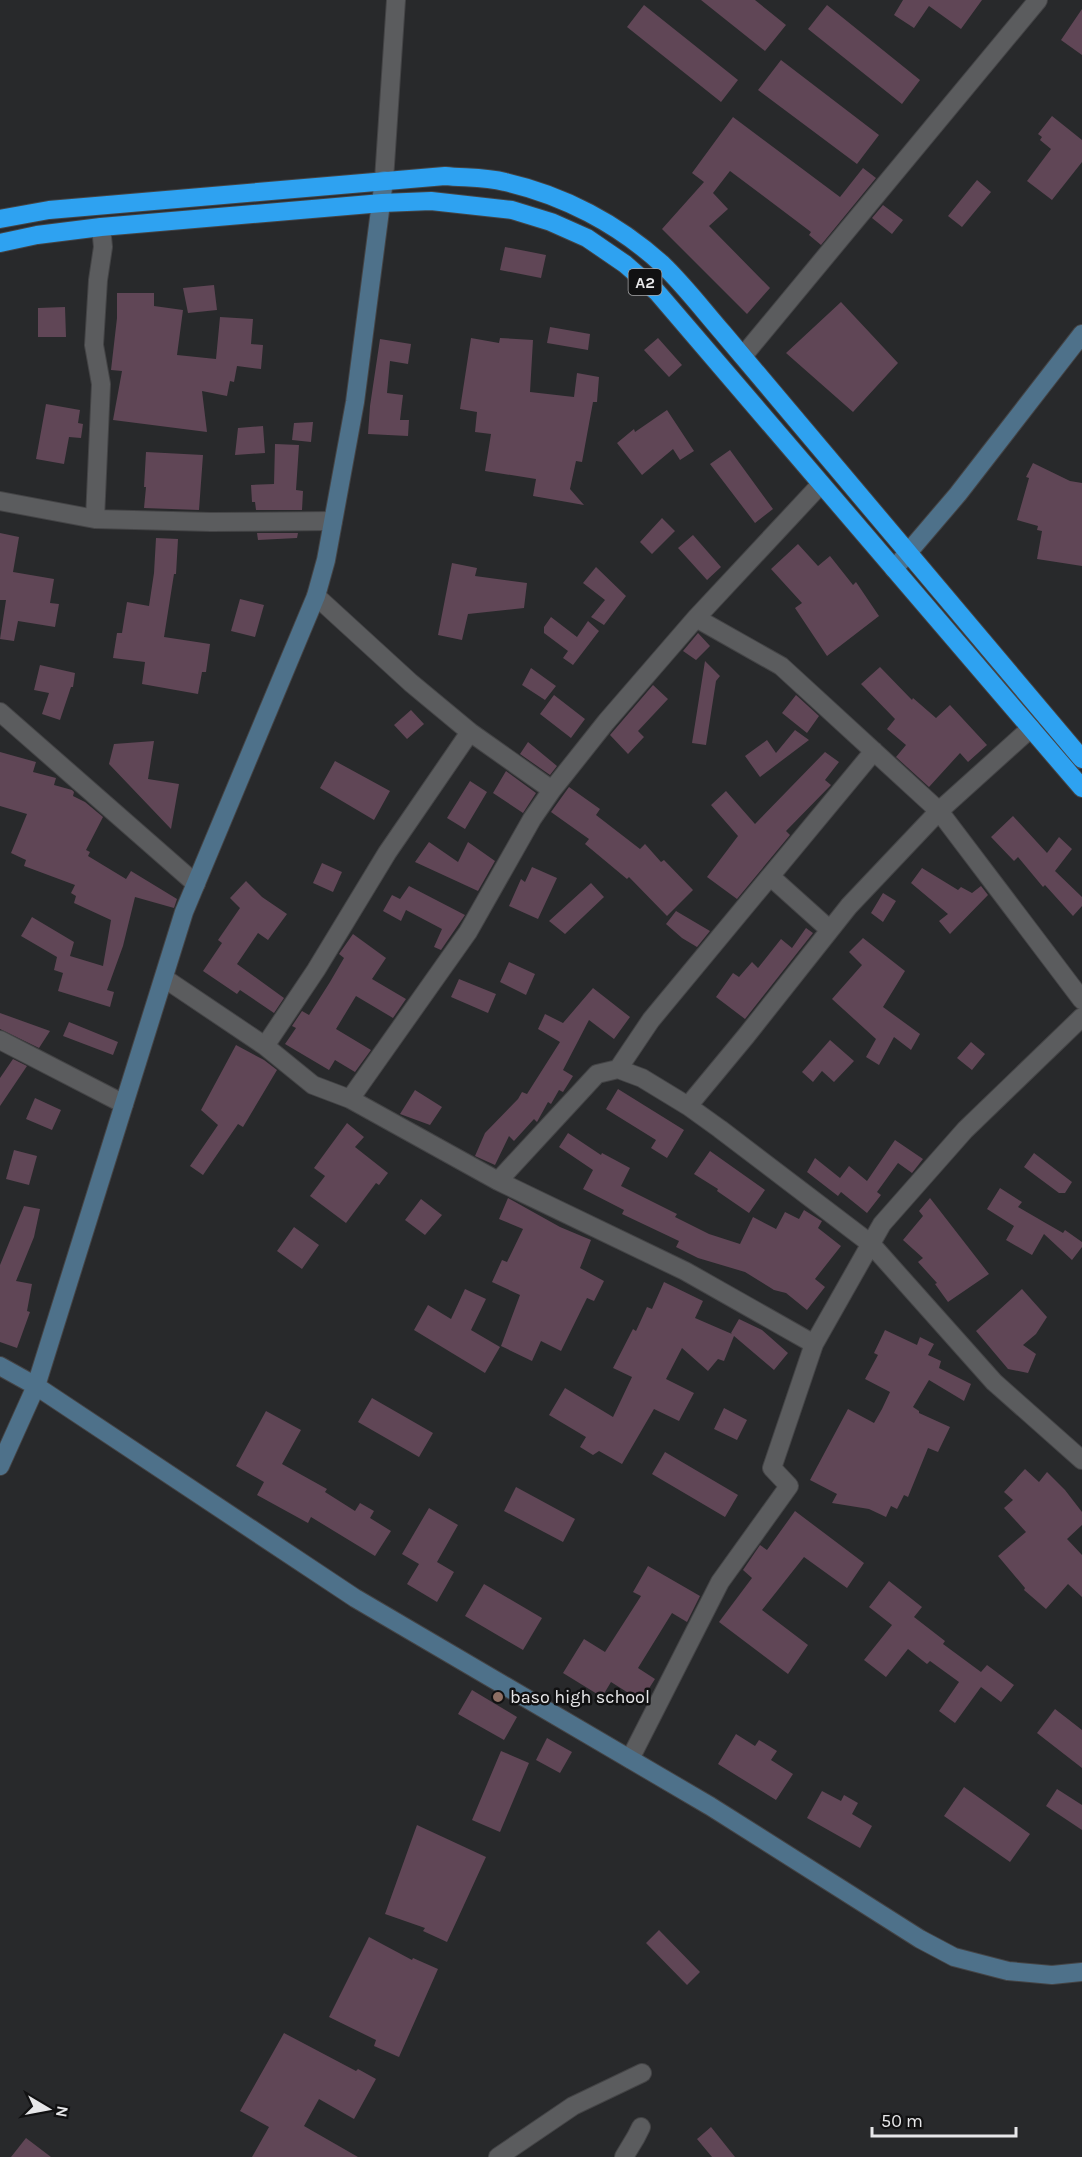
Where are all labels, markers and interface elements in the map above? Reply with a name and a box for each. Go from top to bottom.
road number: A2 [628,269,662,295]
place label: baso high school [510,1686,650,1708]
marker: baso high school [491,1690,505,1704]
north arrow [18,2079,78,2139]
scale bar [872,2100,1016,2138]
text: N [52,2104,73,2119]
text: 50 m [881,2110,923,2132]

